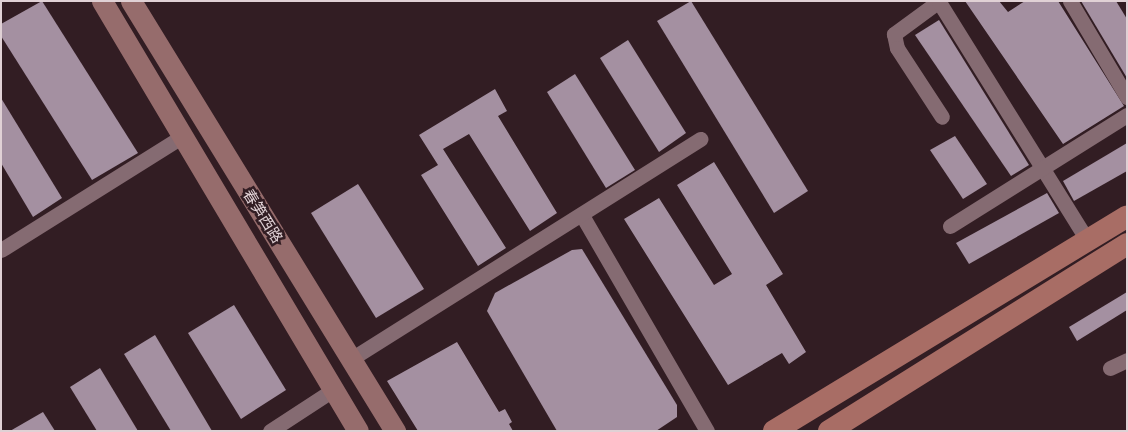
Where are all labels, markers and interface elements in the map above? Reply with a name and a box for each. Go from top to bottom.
street label: 春笋西路 [239,186,287,246]

